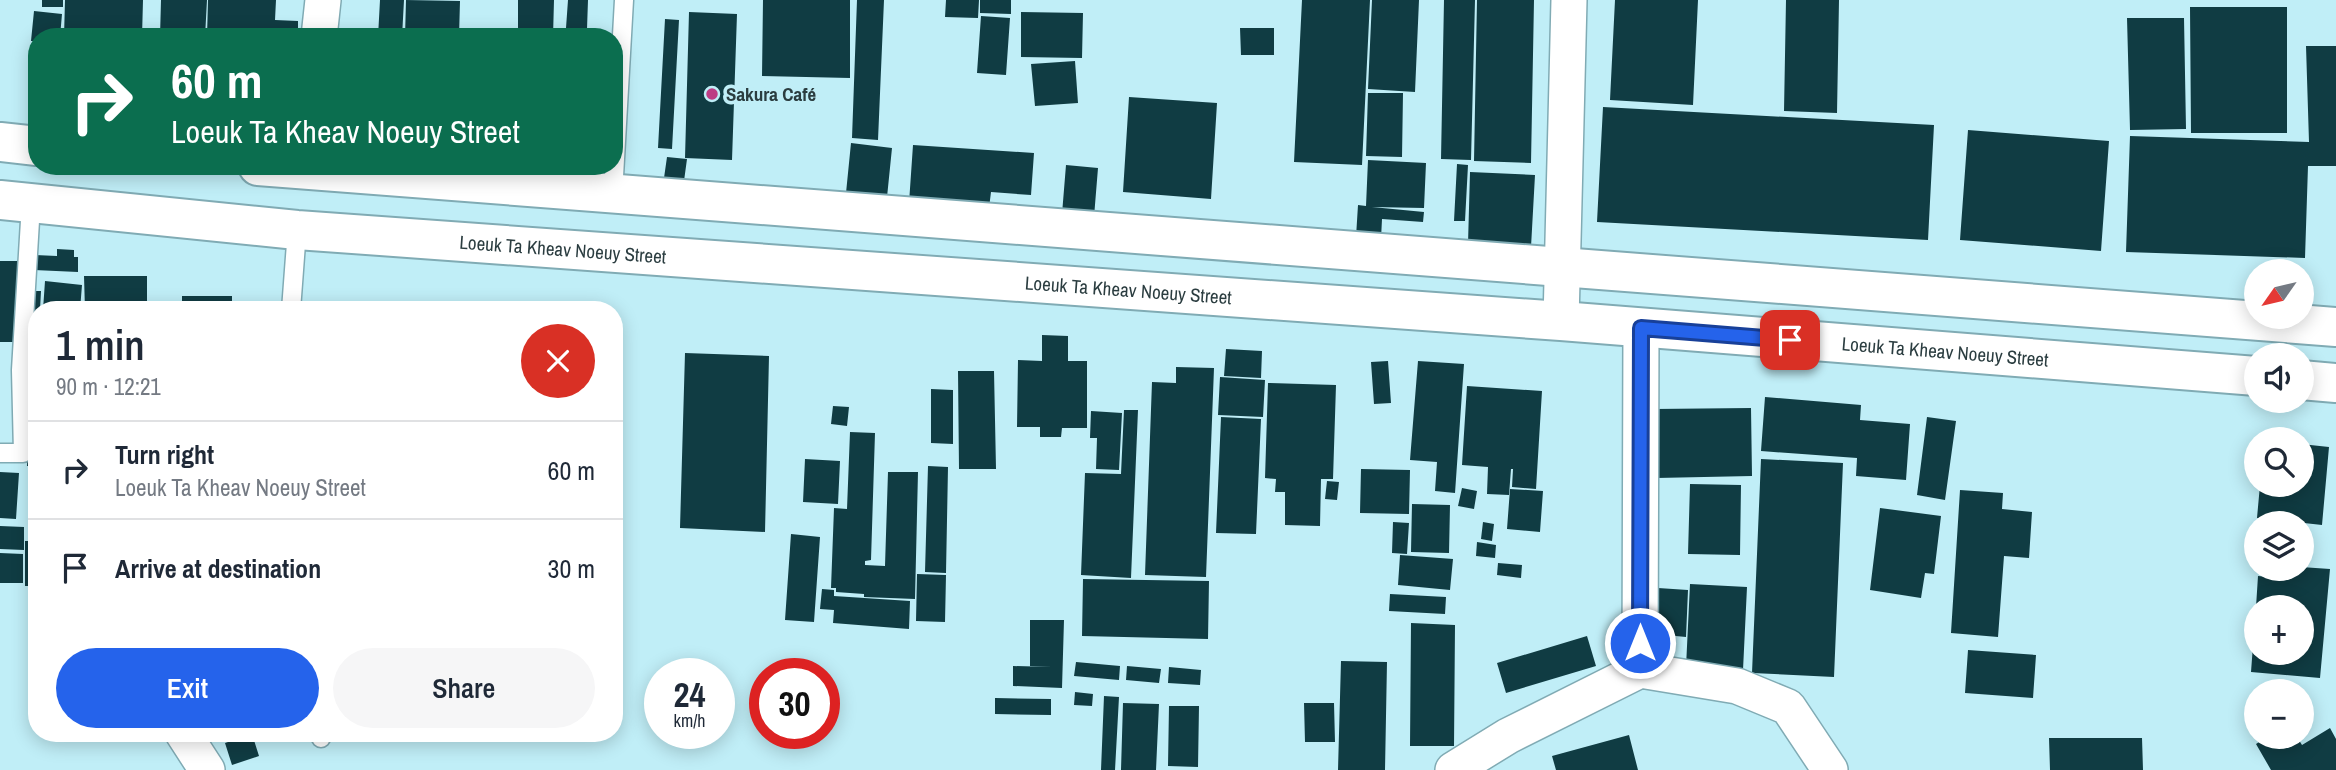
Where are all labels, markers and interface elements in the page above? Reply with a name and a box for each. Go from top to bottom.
text: 60 m [171,47,263,113]
icon: right [56,56,147,147]
place label: Sakura Café [726,81,816,107]
marker: Sakura Café [704,86,720,102]
text: Loeuk Ta Kheav Noeuy Street [171,110,520,153]
street label: Loeuk Ta Kheav Noeuy Street [458,229,668,270]
north arrow [2244,259,2314,329]
map controls [2244,259,2314,749]
street label: Loeuk Ta Kheav Noeuy Street [1024,269,1233,310]
pin [1760,310,1820,370]
text: 1 min [56,317,145,373]
icon: arrive [1771,321,1809,359]
button: close [521,324,595,398]
street label: Loeuk Ta Kheav Noeuy Street [1841,330,2050,373]
button: sound [2244,343,2314,413]
text: 90 m · 12:21 [56,371,161,402]
button: search [2244,427,2314,497]
text: Turn right [115,437,214,472]
icon: right [56,451,94,489]
text: 60 m [548,453,595,488]
text: Loeuk Ta Kheav Noeuy Street [115,472,366,503]
button: layers [2244,511,2314,581]
icon: arrive [56,549,94,587]
text: Arrive at destination [115,551,321,586]
text: 30 m [548,551,595,586]
button: + [2244,595,2314,665]
position arrow [1603,606,1677,680]
button: Exit [56,648,319,728]
button: Share [333,648,595,728]
speed limit sign: 30 [749,658,840,749]
text: 24 [674,671,705,718]
button: − [2244,679,2314,749]
text: km/h [674,708,706,733]

